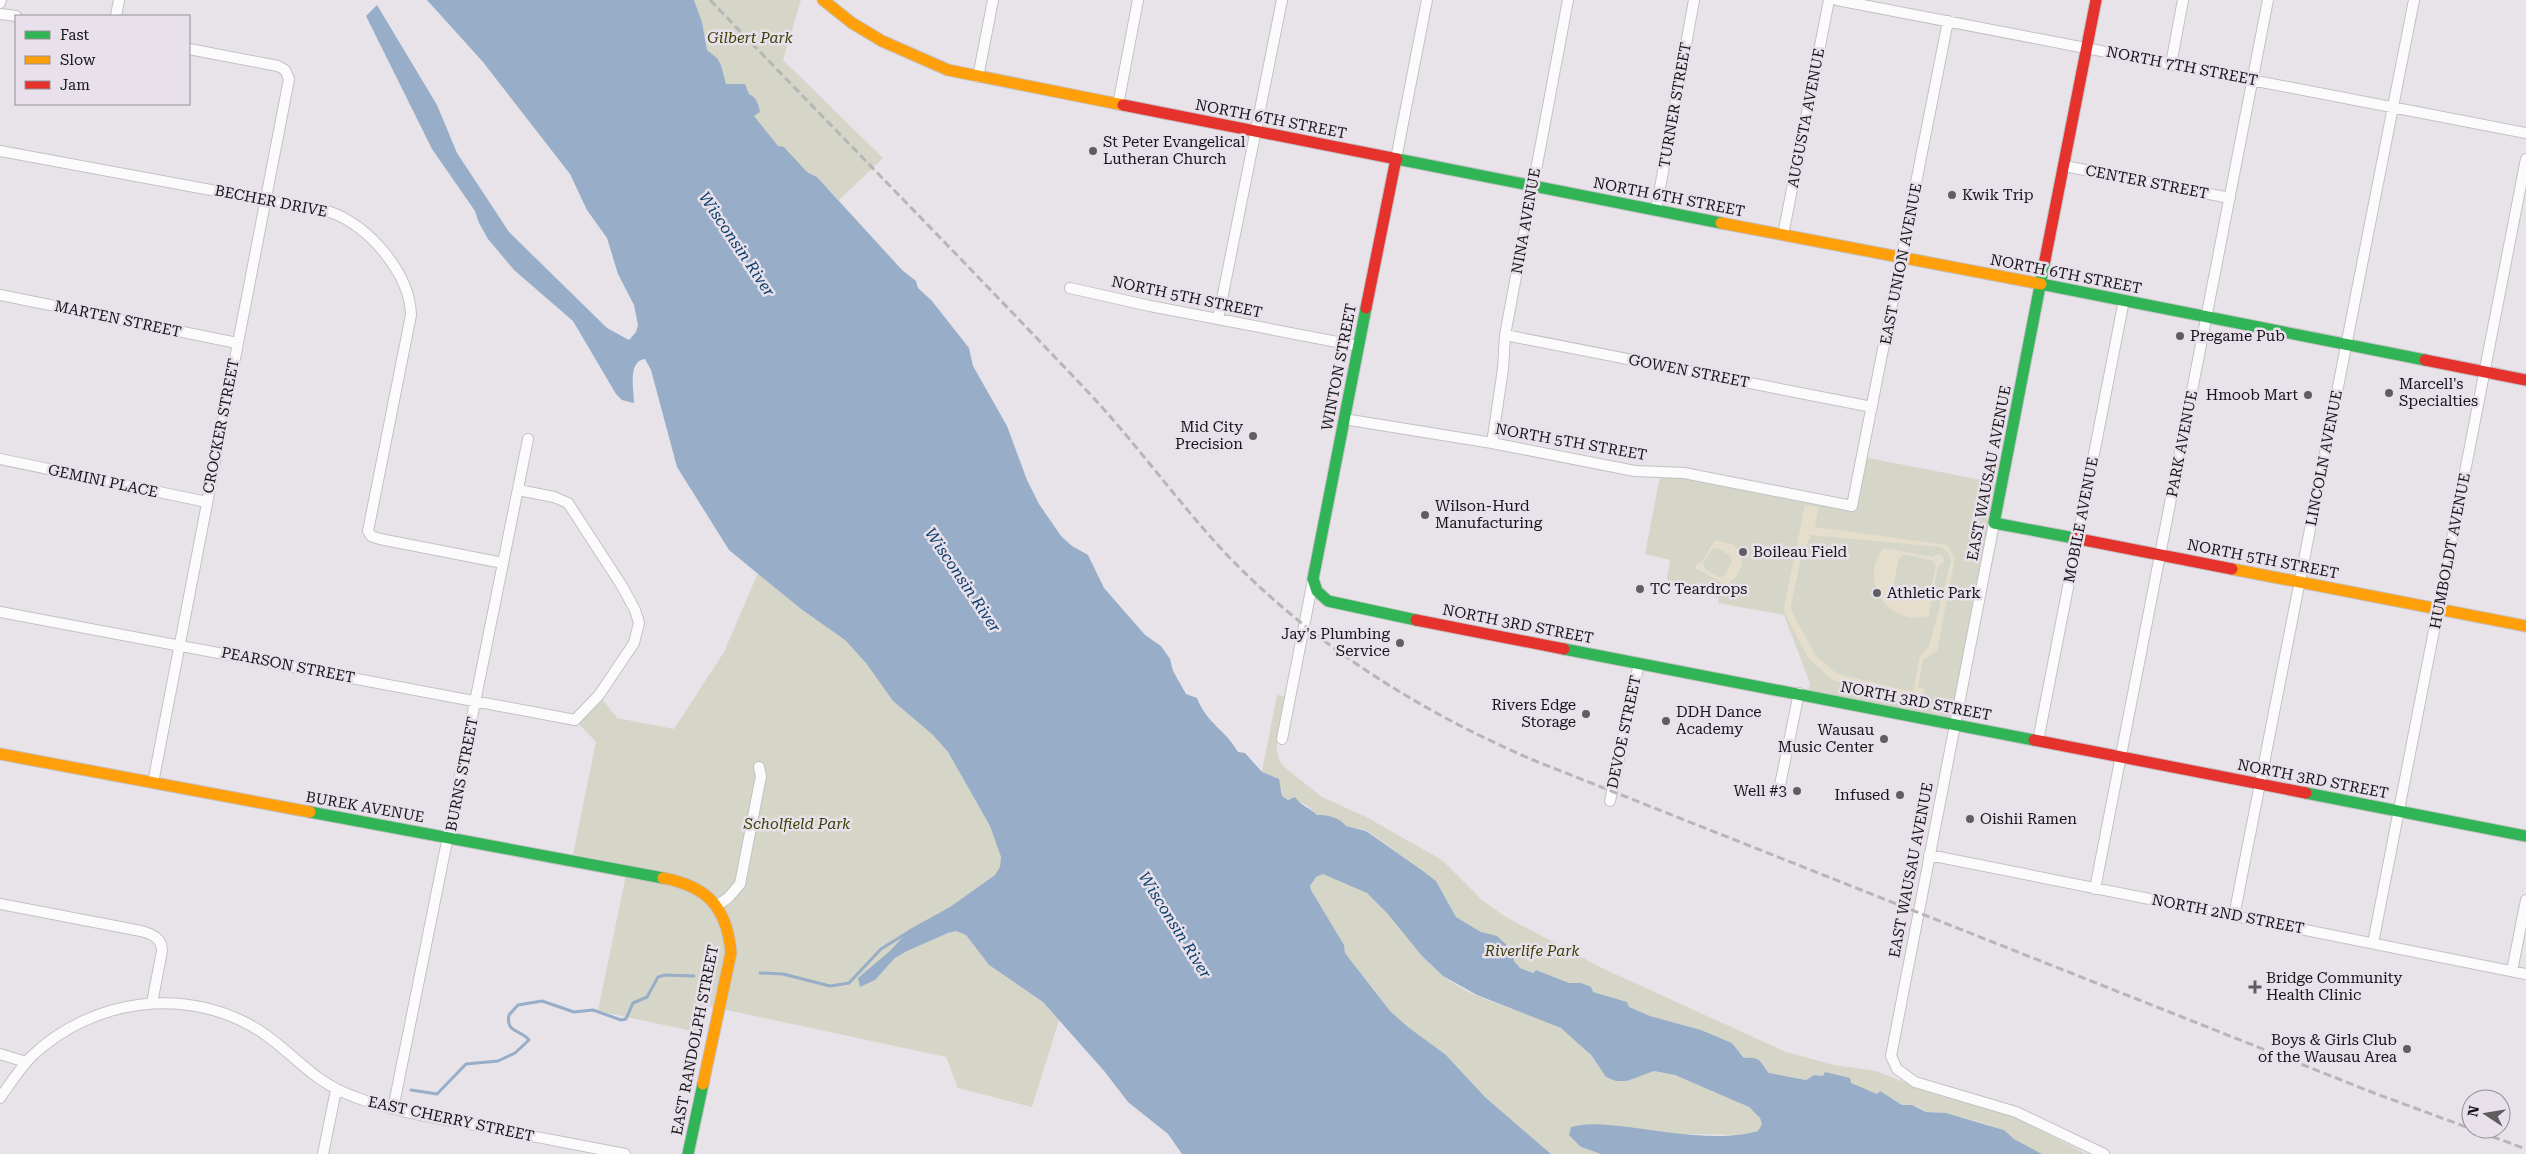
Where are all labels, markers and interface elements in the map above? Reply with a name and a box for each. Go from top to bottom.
legend [15,15,190,105]
text: Fast [60,26,90,44]
park label: Gilbert Park [707,29,794,47]
street label: TURNER STREET [1655,41,1695,169]
street label: NORTH 7TH STREET [2105,42,2259,90]
street label: AUGUSTA AVENUE [1784,47,1828,189]
text: Slow [60,51,96,69]
text: Jam [60,76,90,94]
street label: NORTH 6TH STREET [1194,95,1348,143]
place label: St Peter Evangelical Lutheran Church [1103,133,1246,168]
marker: St Peter Evangelical Lutheran Church [1087,145,1099,157]
street label: CENTER STREET [2084,161,2210,203]
street label: NINA AVENUE [1508,167,1544,275]
street label: NORTH 6TH STREET [1592,173,1746,221]
street label: BECHER DRIVE [213,181,329,221]
street label: EAST UNION AVENUE [1876,182,1926,346]
place label: Kwik Trip [1962,186,2034,204]
water label: Wisconsin River [695,188,779,300]
marker: Kwik Trip [1946,189,1958,201]
street label: NORTH 6TH STREET [1989,250,2143,298]
street label: NORTH 5TH STREET [1110,272,1264,322]
street label: MARTEN STREET [53,297,183,341]
street label: WINTON STREET [1318,302,1360,432]
place label: Pregame Pub [2190,327,2285,345]
marker: Pregame Pub [2174,330,2186,342]
street label: GOWEN STREET [1627,350,1751,392]
street label: CROCKER STREET [199,357,243,495]
place label: Marcell's Specialties [2399,375,2478,410]
street label: EAST WAUSAU AVENUE [1963,384,2015,562]
place label: Hmoob Mart [2206,386,2298,404]
marker: Marcell's Specialties [2383,387,2395,399]
street label: PARK AVENUE [2163,389,2201,499]
street label: LINCOLN AVENUE [2302,389,2346,527]
marker: Hmoob Mart [2302,389,2314,401]
place label: Mid City Precision [1175,418,1243,453]
street label: NORTH 5TH STREET [1494,420,1648,464]
marker: Mid City Precision [1247,430,1259,442]
street label: MOBILE AVENUE [2060,455,2102,585]
street label: GEMINI PLACE [46,461,160,501]
street label: HUMBOLDT AVENUE [2426,471,2474,631]
place label: Wilson-Hurd Manufacturing [1435,497,1543,532]
marker: Wilson-Hurd Manufacturing [1419,509,1431,521]
water label: Wisconsin River [921,524,1005,636]
street label: NORTH 5TH STREET [2186,535,2340,583]
place label: Boileau Field [1753,543,1848,561]
marker: Boileau Field [1737,546,1749,558]
place label: TC Teardrops [1650,580,1747,598]
marker: TC Teardrops [1634,583,1646,595]
place label: Athletic Park [1887,584,1981,602]
marker: Athletic Park [1871,587,1883,599]
street label: NORTH 3RD STREET [1441,601,1595,647]
place label: Jay's Plumbing Service [1281,625,1390,660]
marker: Jay's Plumbing Service [1394,637,1406,649]
street label: PEARSON STREET [220,643,356,687]
street label: DEVOE STREET [1603,674,1645,790]
street label: NORTH 3RD STREET [1839,678,1993,724]
place label: Rivers Edge Storage [1491,696,1576,731]
place label: DDH Dance Academy [1676,703,1762,738]
marker: Rivers Edge Storage [1580,708,1592,720]
street label: BURNS STREET [442,715,482,833]
marker: DDH Dance Academy [1660,715,1672,727]
place label: Wausau Music Center [1778,721,1875,756]
marker: Wausau Music Center [1878,733,1890,745]
street label: NORTH 3RD STREET [2236,756,2390,802]
street label: EAST WAUSAU AVENUE [1885,781,1937,959]
place label: Well #3 [1733,782,1787,800]
marker: Well #3 [1791,785,1803,797]
place label: Infused [1834,786,1890,804]
street label: BUREK AVENUE [304,788,426,826]
marker: Infused [1894,789,1906,801]
place label: Oishii Ramen [1980,810,2077,828]
marker: Oishii Ramen [1964,813,1976,825]
park label: Scholfield Park [743,815,851,833]
water label: Wisconsin River [1135,868,1216,982]
street label: NORTH 2ND STREET [2150,890,2306,938]
park label: Riverlife Park [1484,942,1580,960]
street label: EAST RANDOLPH STREET [668,943,722,1137]
place label: Bridge Community Health Clinic [2266,969,2403,1004]
marker: Bridge Community Health Clinic [2248,980,2262,994]
place label: Boys & Girls Club of the Wausau Area [2258,1031,2397,1066]
marker: Boys & Girls Club of the Wausau Area [2401,1043,2413,1055]
north arrow [2461,1089,2511,1139]
street label: EAST CHERRY STREET [366,1093,536,1145]
text: N [2464,1104,2482,1118]

